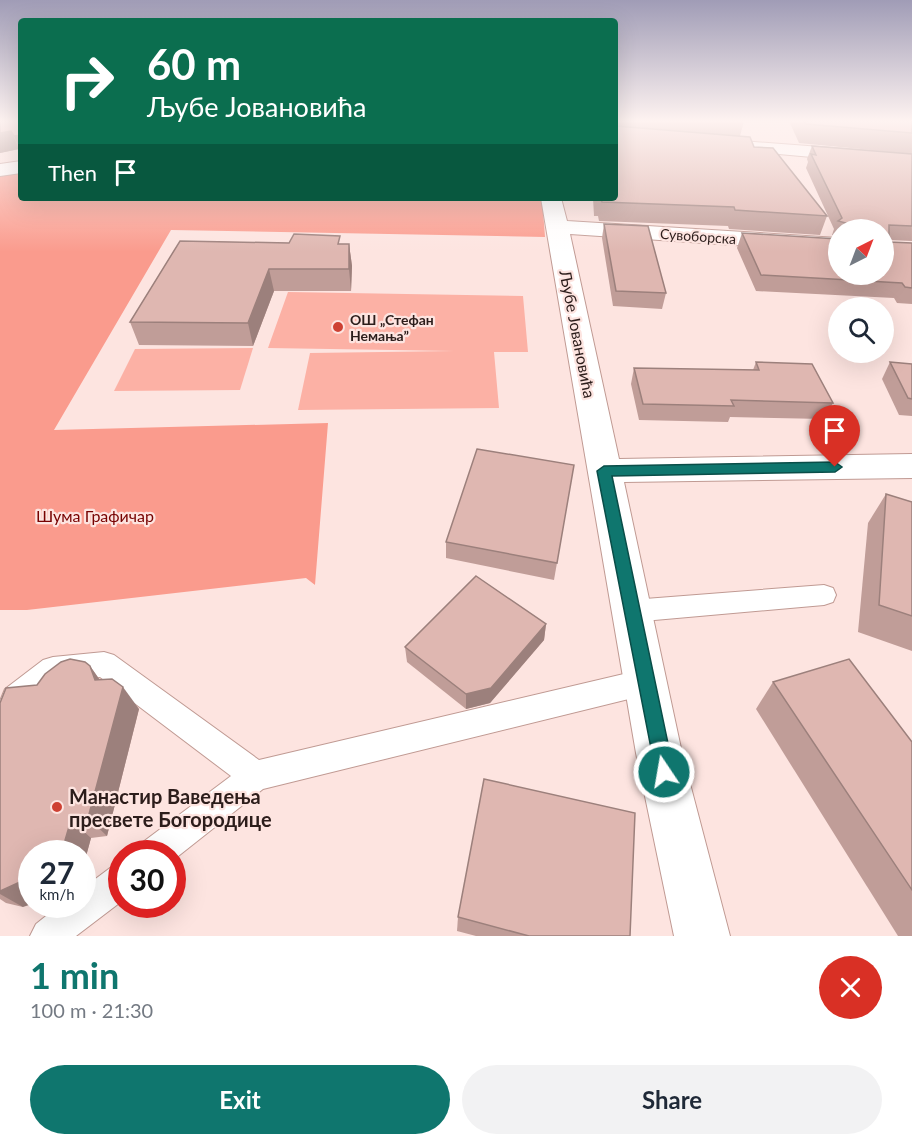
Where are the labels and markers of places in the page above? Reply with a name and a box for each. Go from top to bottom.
place label: ОШ „Стефан Немања” [350,311,434,344]
marker: ОШ „Стефан Немања” [331,320,345,334]
pin [809,405,860,467]
place label: Манастир Ваведења пресвете Богородице [69,784,272,831]
marker: Манастир Ваведења пресвете Богородице [50,800,64,814]

